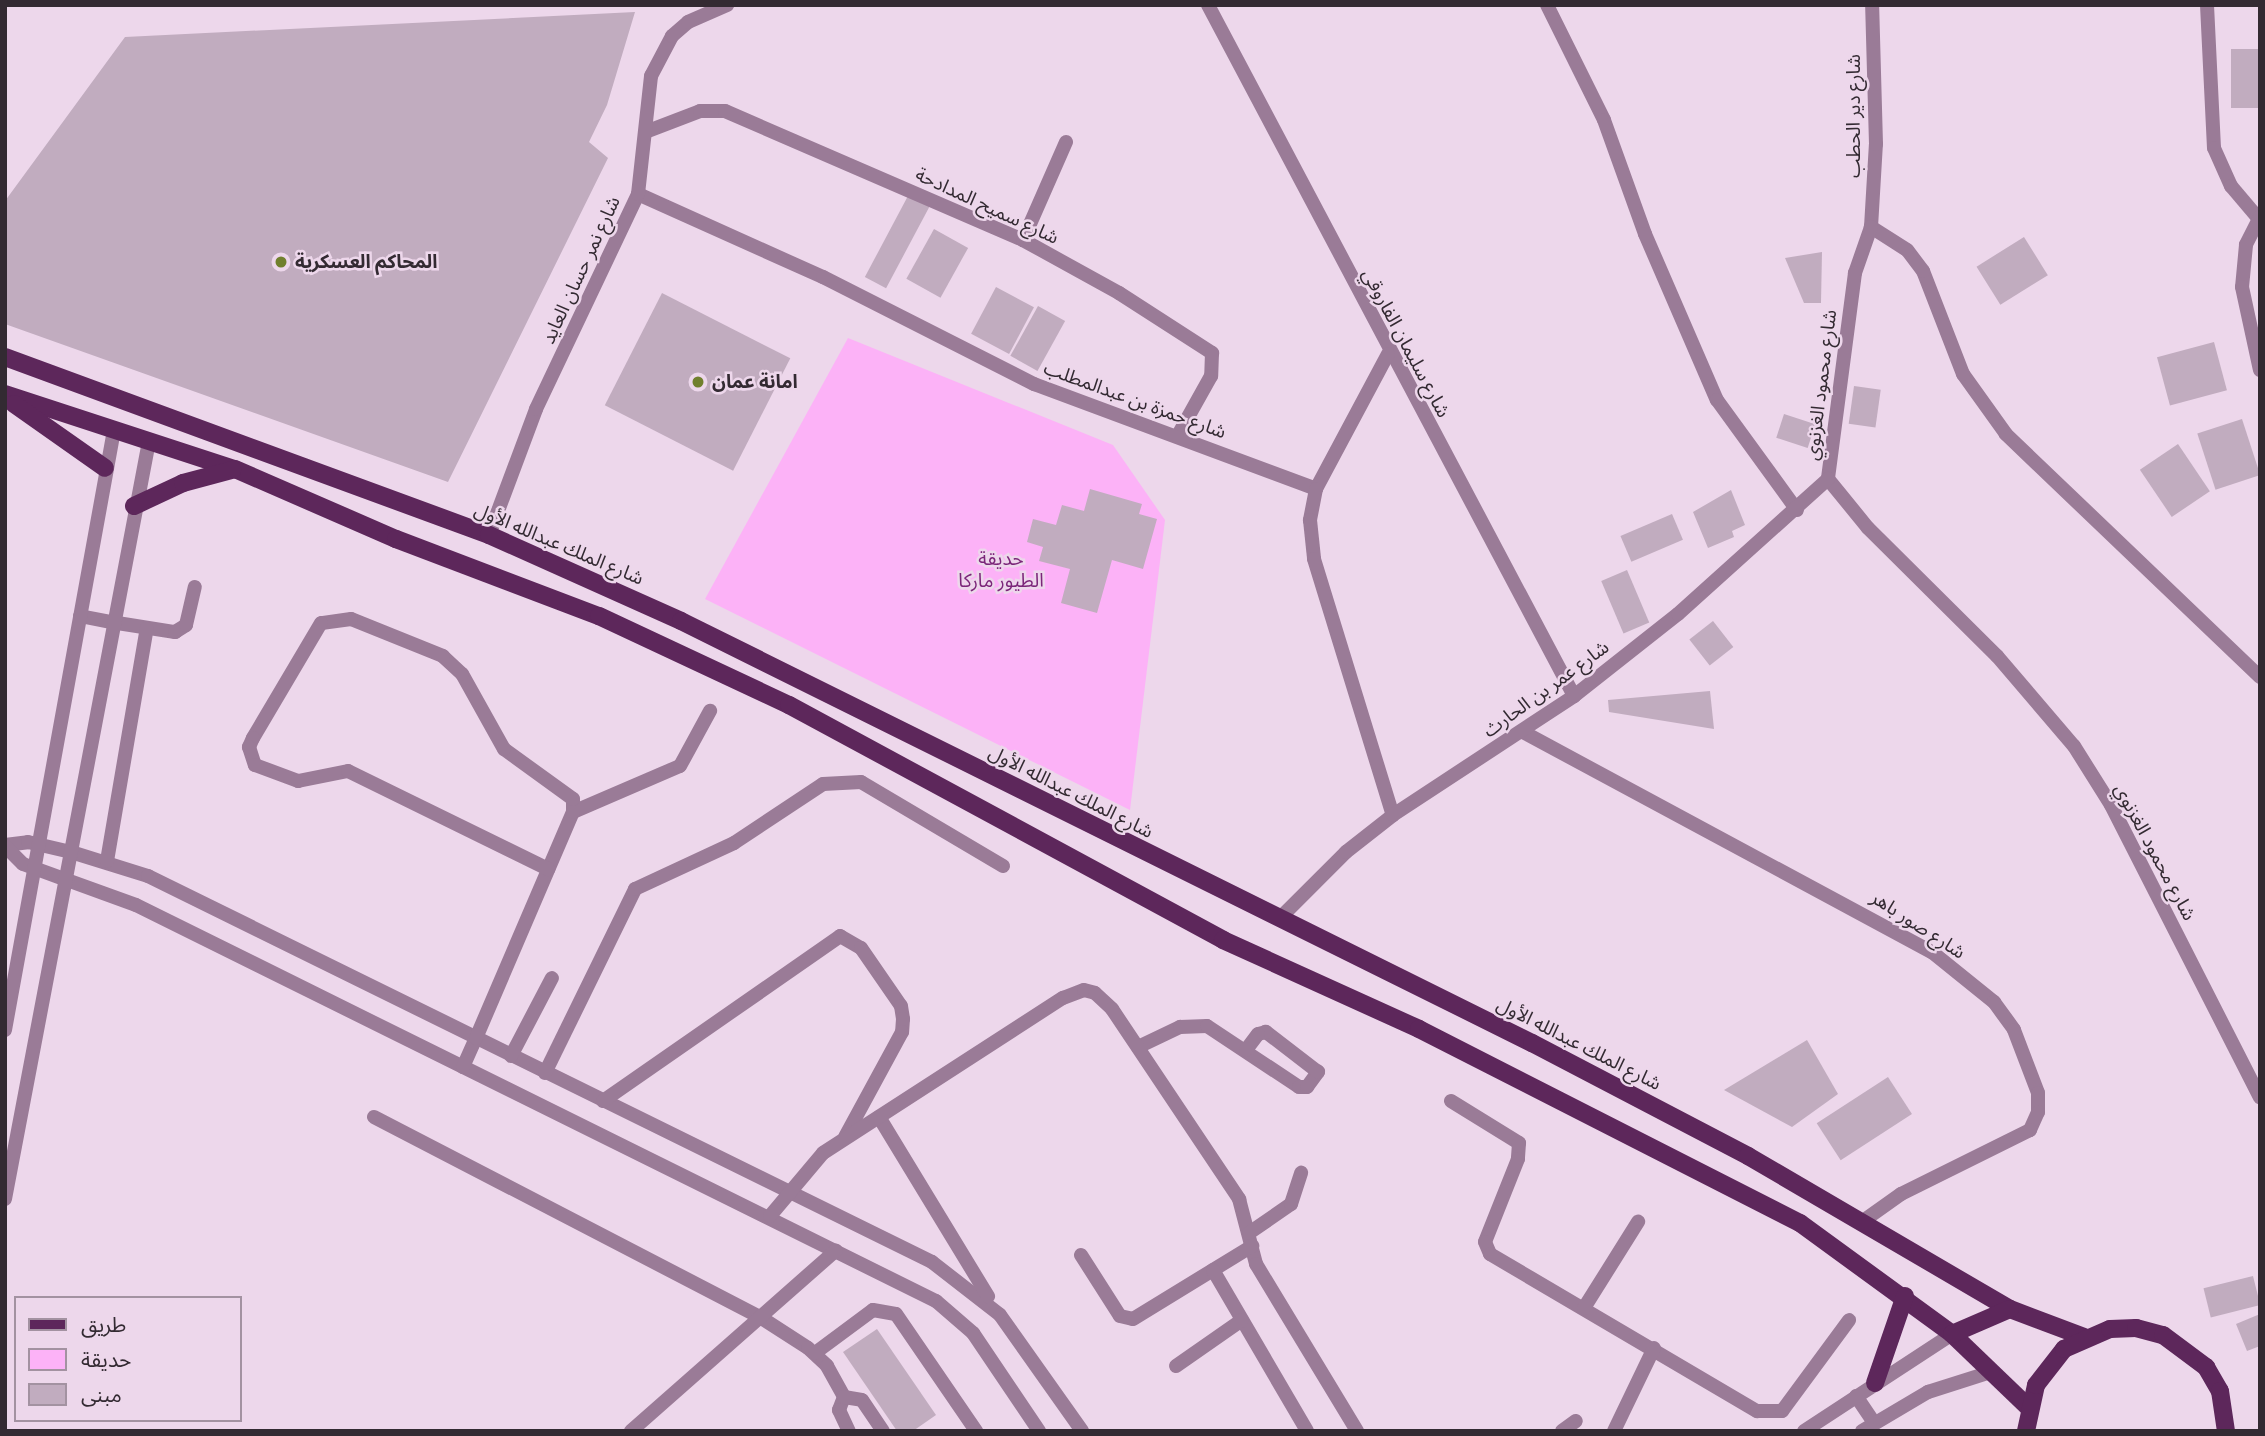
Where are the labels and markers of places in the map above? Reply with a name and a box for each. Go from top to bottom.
place label: المحاكم العسكرية [295,251,437,273]
marker: المحاكم العسكرية [273,254,289,270]
place label: امانة عمان [712,371,798,393]
marker: امانة عمان [690,374,706,390]

